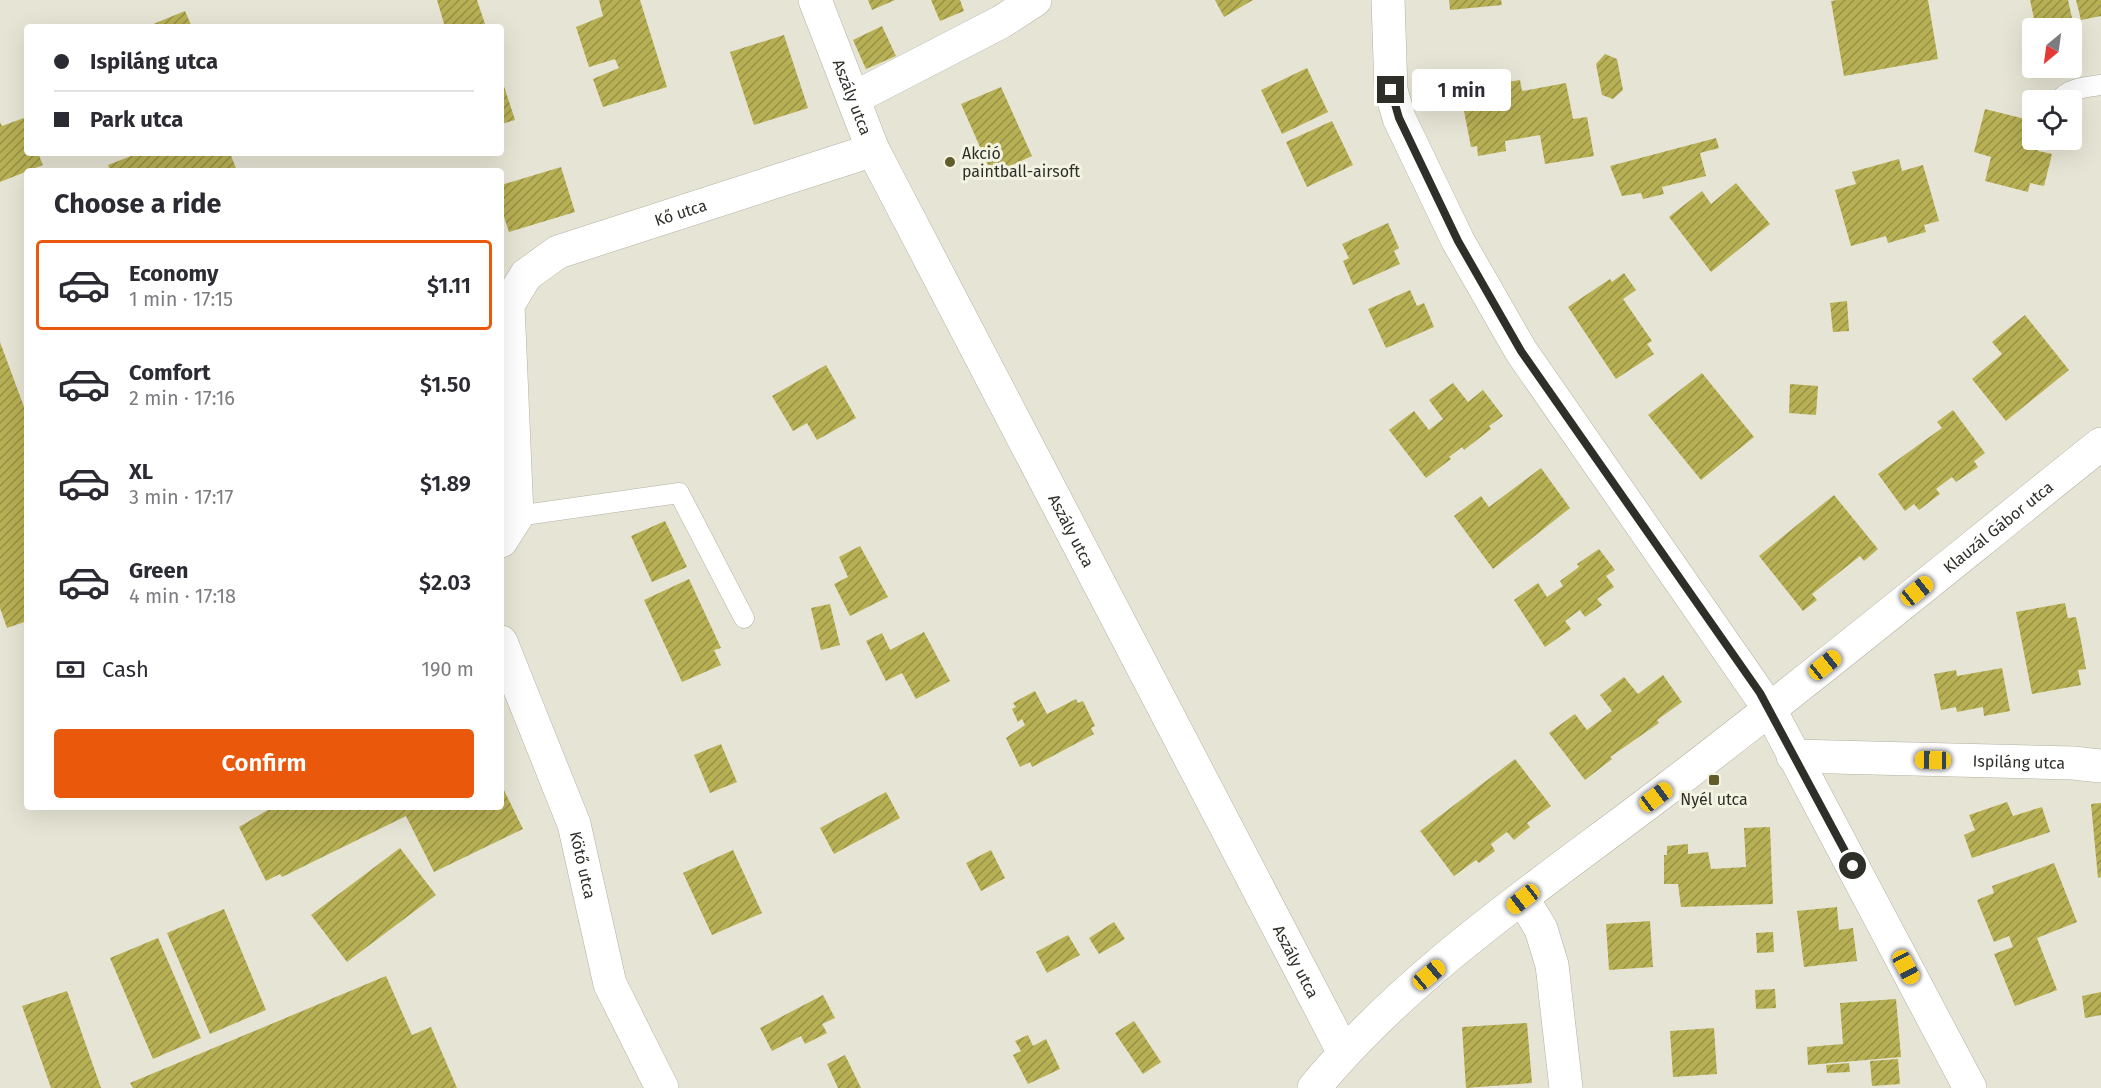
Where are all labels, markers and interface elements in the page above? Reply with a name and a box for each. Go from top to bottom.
north arrow [2022,18,2082,78]
map controls [2022,18,2082,150]
text: Ispiláng utca [90,48,218,75]
street label: Aszály utca [829,57,875,138]
callout: 1 min [1412,69,1511,111]
route end [1377,76,1404,103]
text: 1 min [1437,78,1486,102]
button: locate [2022,90,2082,150]
text: Park utca [90,106,183,133]
place label: Akció paintball-airsoft [962,144,1080,181]
marker: Akció paintball-airsoft [943,155,957,169]
text: Choose a ride [54,188,221,220]
street label: Kő utca [652,195,709,230]
icon: car [57,258,111,312]
text: Economy [129,260,218,287]
text: $1.11 [427,272,471,299]
text: 1 min · 17:15 [129,287,233,311]
icon: car [57,357,111,411]
text: Comfort [129,359,210,386]
text: $1.50 [420,371,471,398]
text: 2 min · 17:16 [129,386,235,410]
icon: car [57,456,111,510]
text: XL [129,458,153,485]
text: $1.89 [420,470,471,497]
street label: Klauzál Gábor utca [1939,477,2057,577]
text: 3 min · 17:17 [129,485,233,509]
street label: Aszály utca [1044,491,1098,570]
icon: car [57,555,111,609]
text: Green [129,557,188,584]
text: $2.03 [419,569,471,596]
car [1897,573,1937,609]
text: 4 min · 17:18 [129,584,236,608]
car [1805,647,1845,683]
icon: cash [54,653,87,686]
text: Cash [102,656,149,683]
text: 190 m [421,657,474,681]
button: Confirm [54,729,474,798]
car [1915,751,1951,769]
street label: Ispiláng utca [1972,751,2065,773]
marker: Nyél utca [1707,773,1721,787]
car [1636,779,1676,815]
place label: Nyél utca [1680,790,1748,809]
street label: Kötő utca [566,829,600,901]
route start [1839,852,1866,879]
car [1503,881,1543,917]
street label: Aszály utca [1269,922,1323,1001]
car [1890,947,1922,987]
car [1409,957,1449,993]

